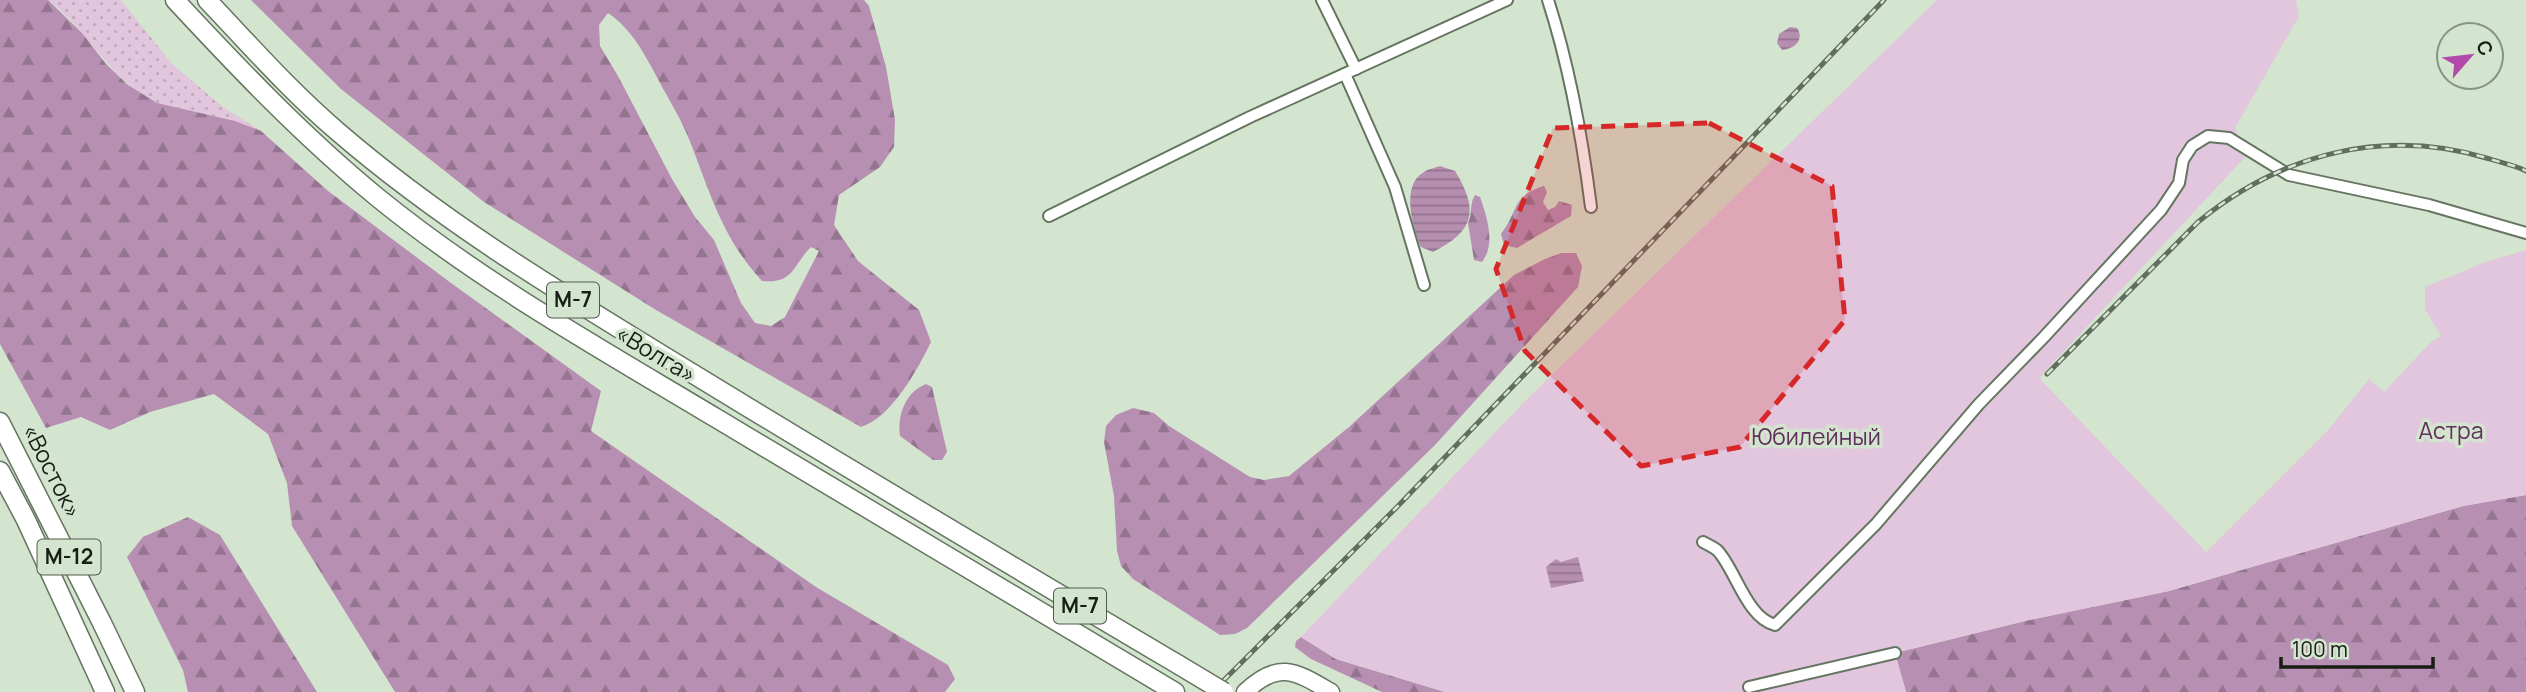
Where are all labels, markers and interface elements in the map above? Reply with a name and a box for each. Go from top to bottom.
north arrow [2435,21,2505,91]
text: С [2470,36,2500,60]
road number: М-7 [547,282,599,318]
street label: «Волга» [610,317,703,390]
park label: Астра [2418,414,2484,446]
street label: «Восток» [16,418,90,523]
park label: Юбилейный [1751,420,1881,452]
road number: М-12 [38,540,100,574]
road number: М-7 [1054,588,1106,624]
scale bar [2281,626,2433,670]
text: 100 m [2292,635,2348,663]

